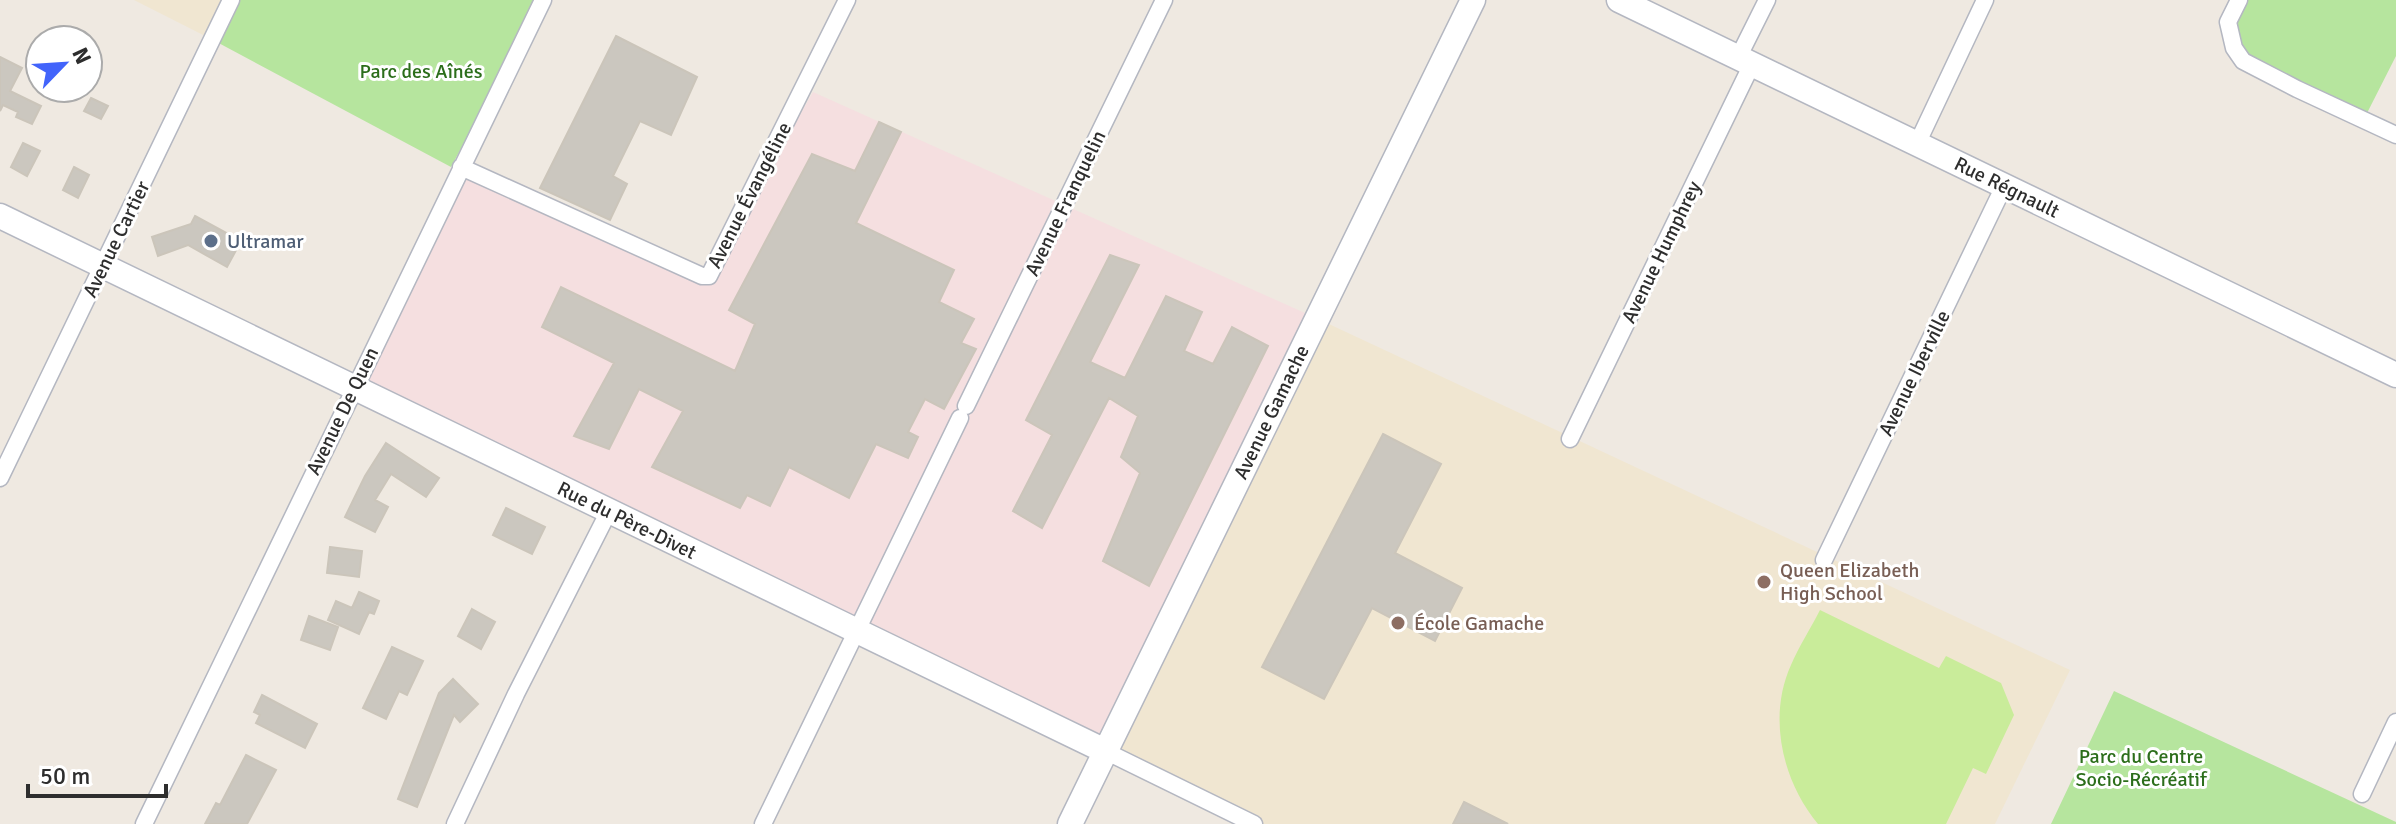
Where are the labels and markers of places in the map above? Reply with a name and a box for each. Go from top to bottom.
place label: Ultramar [227,229,304,254]
marker: Ultramar [202,232,220,250]
place label: Queen Elizabeth High School [1780,558,1919,606]
marker: Queen Elizabeth High School [1755,573,1773,591]
place label: École Gamache [1414,611,1544,636]
marker: École Gamache [1389,614,1407,632]

